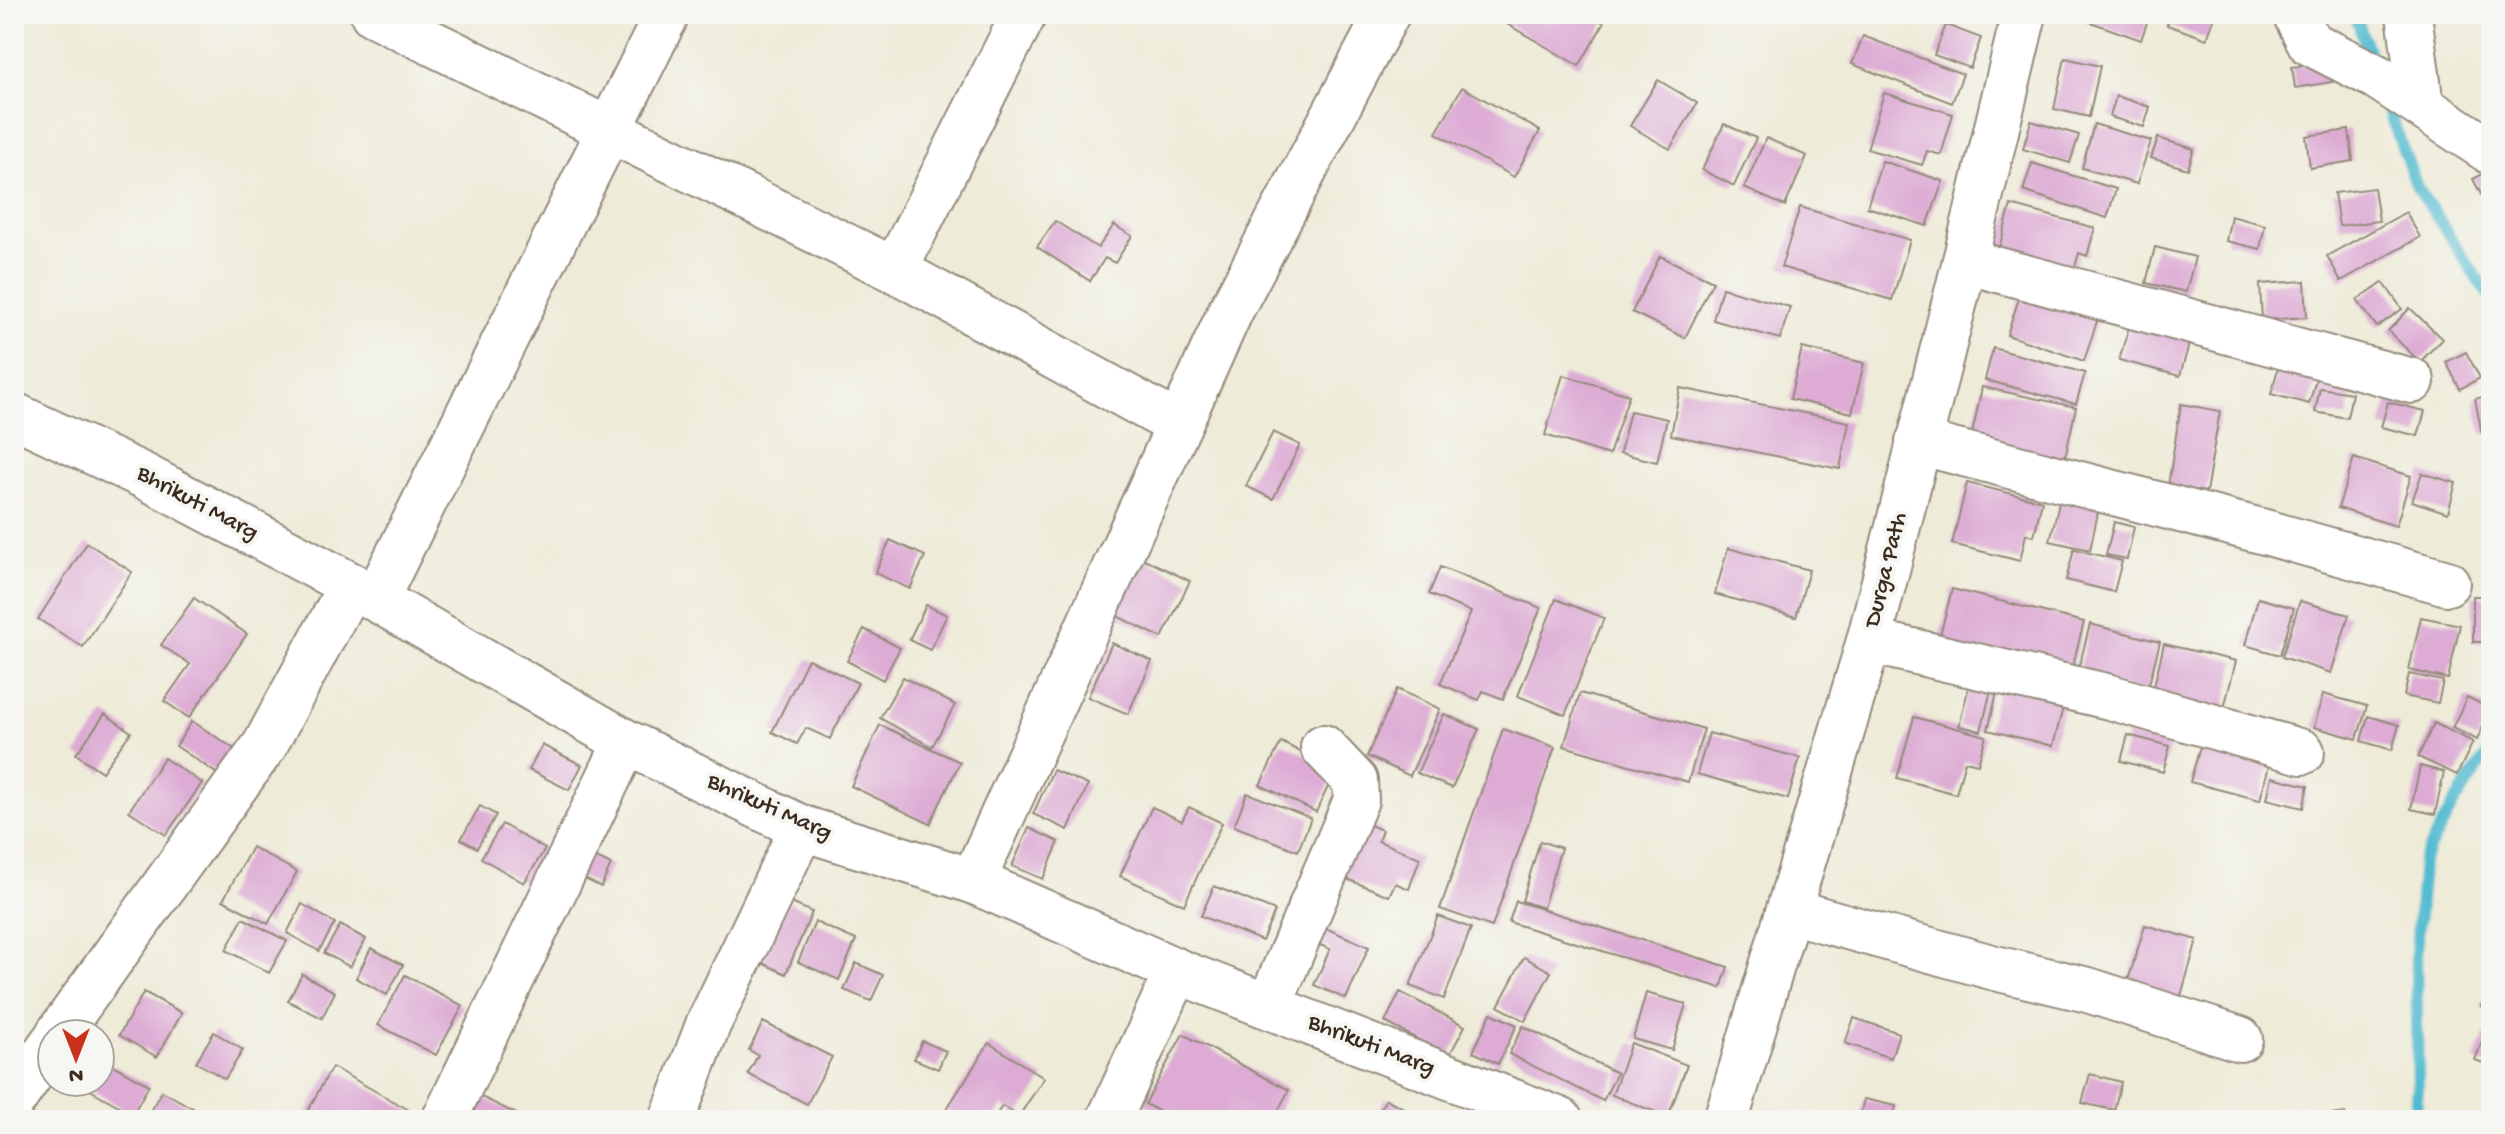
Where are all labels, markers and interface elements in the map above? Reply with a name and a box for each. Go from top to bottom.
street label: Bhrikuti Marg [130,459,263,548]
street label: Durga Path [1858,509,1915,632]
street label: Bhrikuti Marg [701,767,836,848]
street label: Bhrikuti Marg [1302,1008,1439,1083]
north arrow [36,1018,116,1098]
text: N [69,1061,83,1087]

